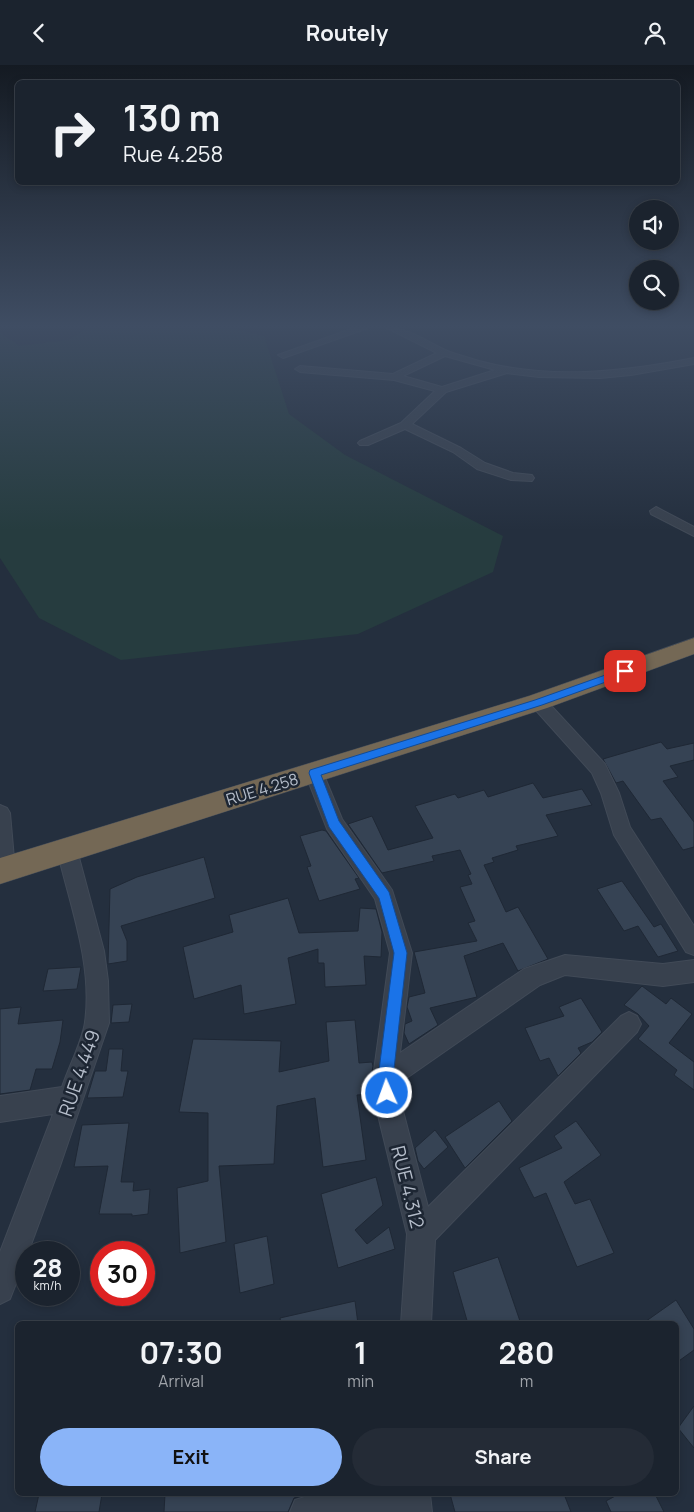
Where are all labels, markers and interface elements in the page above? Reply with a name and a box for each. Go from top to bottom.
text: Routely [306,18,388,48]
icon: back [25,19,53,47]
icon: person [641,19,669,47]
text: 130 m [123,94,220,142]
icon: right [40,100,105,165]
text: Rue 4.258 [123,139,223,169]
map controls [629,200,679,310]
button: sound [629,200,679,250]
button: search [629,260,679,310]
pin [604,650,646,692]
icon: arrive [611,657,639,685]
street label: RUE 4.258 [223,768,301,810]
street label: RUE 4.449 [52,1026,106,1120]
position arrow [360,1066,412,1118]
street label: RUE 4.312 [385,1143,431,1231]
speed limit sign: 30 [90,1241,155,1306]
text: 28 [32,1250,63,1285]
text: km/h [34,1277,61,1294]
text: 07:30 [139,1332,223,1373]
text: 1 [354,1332,367,1373]
text: 280 [498,1332,554,1373]
text: Arrival [158,1370,204,1392]
text: min [347,1370,374,1392]
text: m [520,1370,533,1392]
button: Exit [40,1428,342,1486]
button: Share [352,1428,654,1486]

